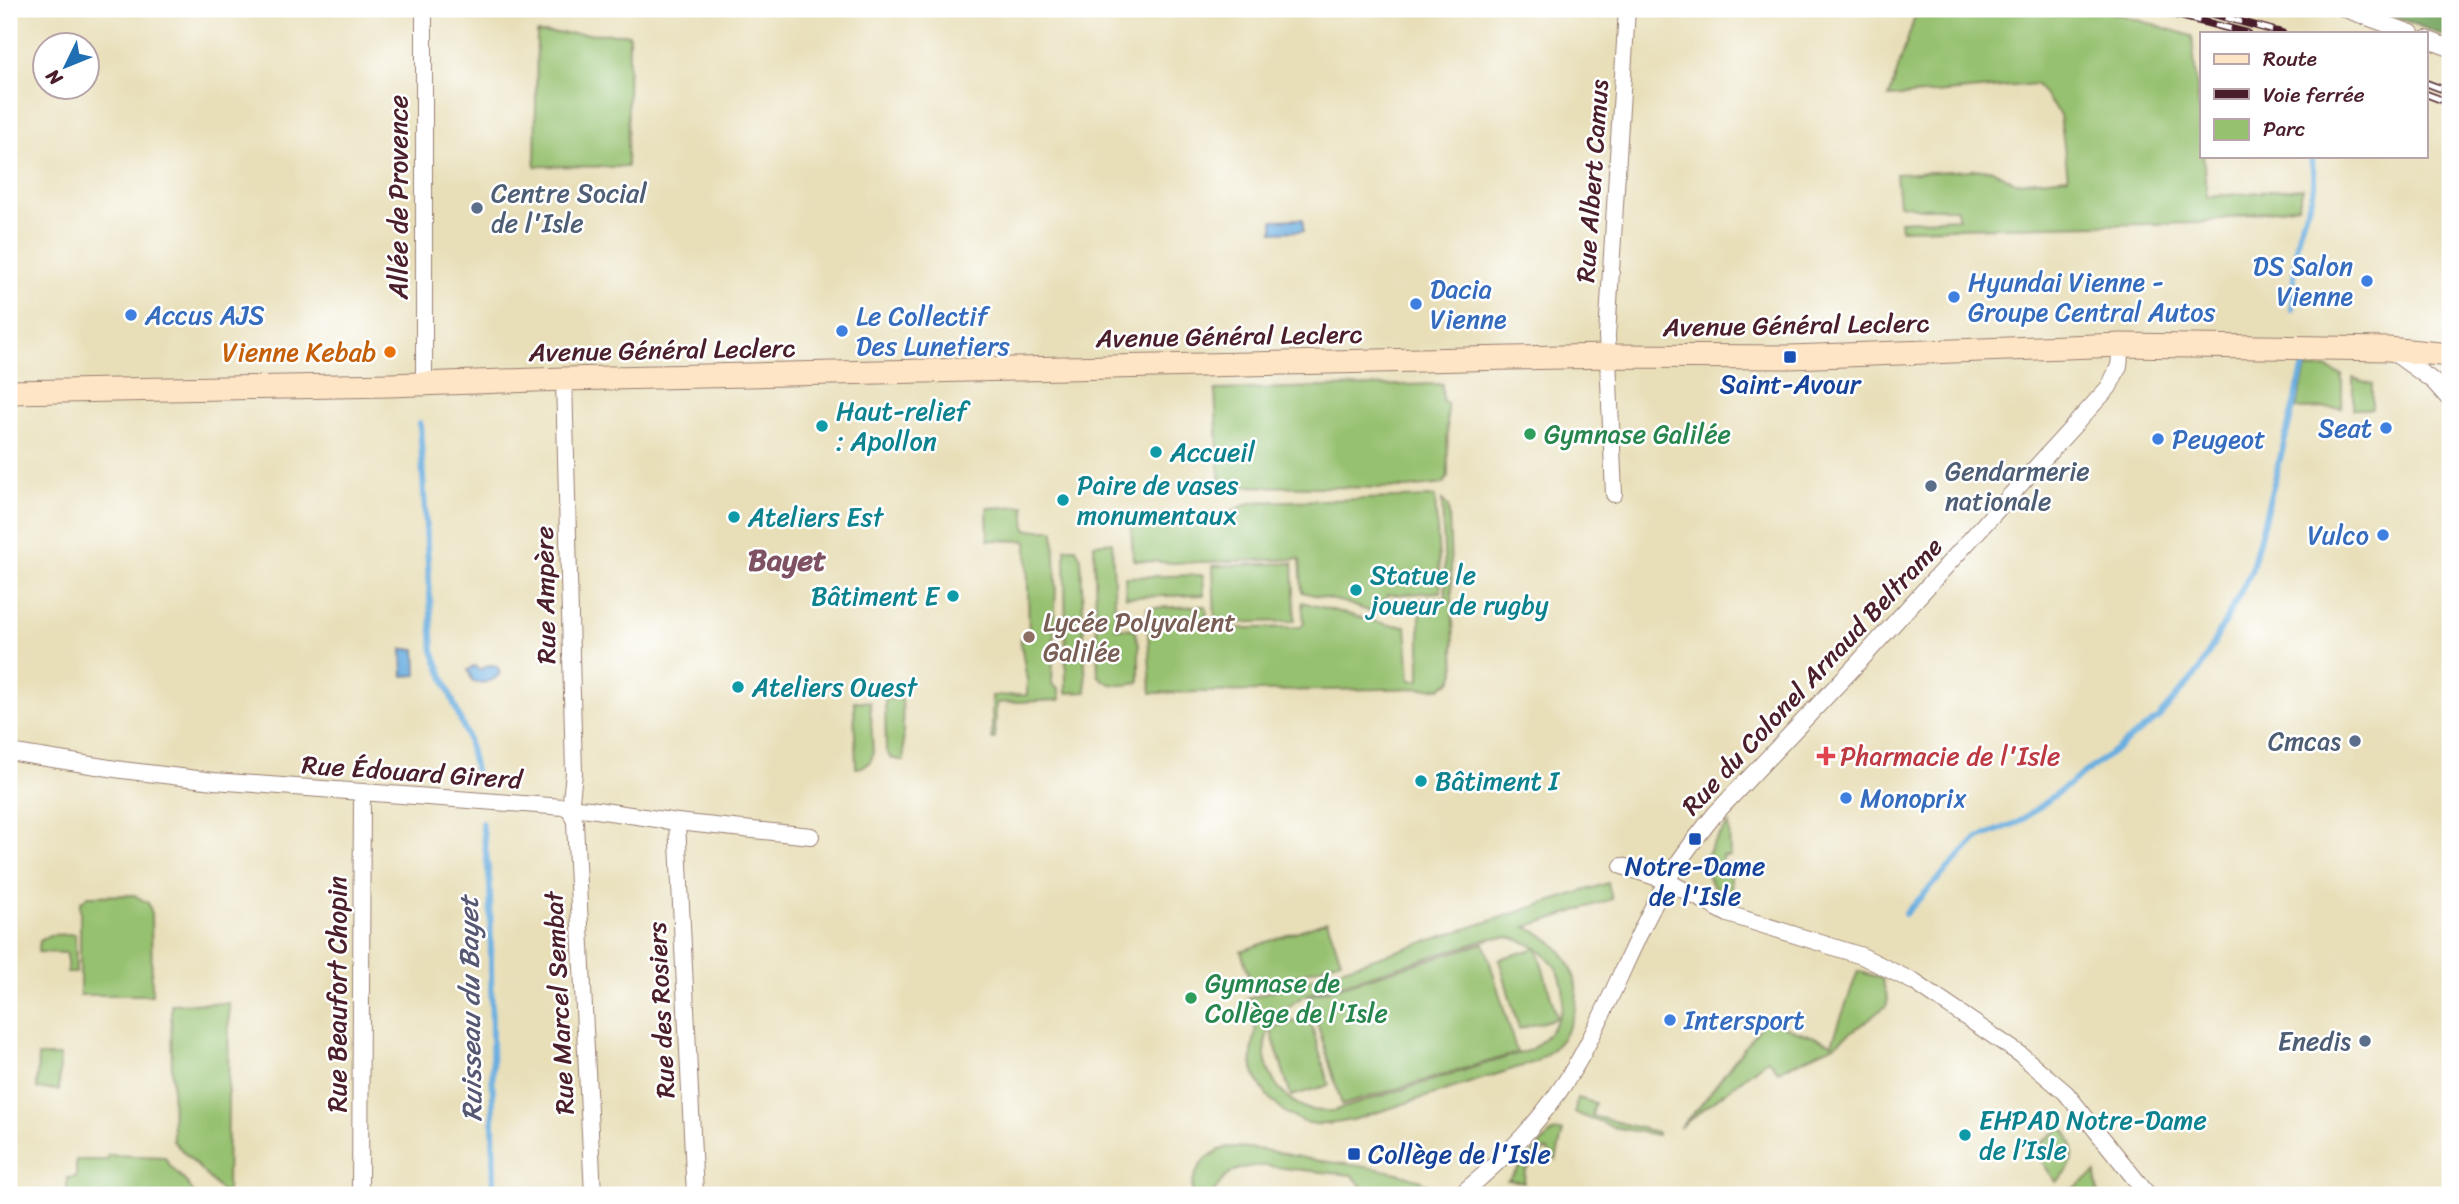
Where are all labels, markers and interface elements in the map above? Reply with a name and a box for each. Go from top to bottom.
north arrow [32,32,102,102]
legend [2200,32,2428,158]
text: Route [2263,40,2317,78]
text: N [37,61,71,94]
text: Voie ferrée [2263,76,2365,114]
street label: Rue Albert Camus [1562,78,1622,284]
street label: Allée de Provence [375,95,421,300]
text: Parc [2263,110,2305,148]
place label: Centre Social de l'Isle [491,170,647,246]
marker: Centre Social de l'Isle [469,200,485,216]
place label: DS Salon Vienne [2253,243,2353,319]
place label: Hyundai Vienne - Groupe Central Autos [1968,259,2216,335]
place label: Dacia Vienne [1430,266,1507,342]
marker: DS Salon Vienne [2359,273,2375,289]
marker: Hyundai Vienne - Groupe Central Autos [1946,289,1962,305]
place label: Accus AJS [144,292,265,338]
place label: Le Collectif Des Lunetiers [856,293,1010,369]
marker: Dacia Vienne [1408,296,1424,312]
street label: Avenue Général Leclerc [1661,300,1930,350]
marker: Accus AJS [123,307,139,323]
street label: Avenue Général Leclerc [1094,311,1363,361]
marker: Le Collectif Des Lunetiers [834,323,850,339]
street label: Avenue Général Leclerc [527,325,796,375]
place label: Vienne Kebab [222,329,376,375]
marker: Vienne Kebab [382,344,398,360]
marker: Saint-Avour [1782,349,1798,365]
place label: Saint-Avour [1720,361,1862,407]
place label: Haut-relief : Apollon [836,388,971,464]
place label: Seat [2318,405,2372,451]
place label: Gymnase Galilée [1544,411,1731,457]
place label: Peugeot [2172,416,2265,462]
marker: Haut-relief : Apollon [814,418,830,434]
marker: Seat [2378,420,2394,436]
marker: Gymnase Galilée [1522,426,1538,442]
place label: Accueil [1169,429,1255,475]
marker: Peugeot [2150,431,2166,447]
marker: Accueil [1148,444,1164,460]
place label: Gendarmerie nationale [1945,448,2090,524]
place label: Paire de vases monumentaux [1077,462,1238,538]
marker: Gendarmerie nationale [1923,478,1939,494]
marker: Paire de vases monumentaux [1055,492,1071,508]
place label: Ateliers Est [747,494,885,540]
marker: Ateliers Est [726,509,742,525]
place label: Vulco [2308,512,2369,558]
street label: Rue Ampère [521,526,569,664]
street label: Rue du Colonel Arnaud Beltrame [1670,526,1954,826]
marker: Vulco [2375,527,2391,543]
district label: Bayet [748,533,826,587]
place label: Statue le joueur de rugby [1365,552,1549,628]
place label: Bâtiment E [811,573,941,619]
marker: Statue le joueur de rugby [1348,582,1364,598]
marker: Bâtiment E [945,588,961,604]
place label: Lycée Polyvalent Galilée [1043,599,1236,675]
marker: Lycée Polyvalent Galilée [1021,629,1037,645]
place label: Ateliers Ouest [751,664,918,710]
marker: Ateliers Ouest [730,679,746,695]
place label: Cmcas [2268,718,2341,764]
place label: Pharmacie de l'Isle [1840,733,2060,779]
marker: Cmcas [2347,733,2363,749]
street label: Rue Édouard Girerd [300,741,526,803]
marker: Pharmacie de l'Isle [1818,748,1834,764]
place label: Bâtiment I [1435,758,1561,804]
marker: Bâtiment I [1413,773,1429,789]
place label: Monoprix [1860,775,1967,821]
marker: Monoprix [1838,790,1854,806]
marker: Notre-Dame de l'Isle [1687,831,1703,847]
place label: Notre-Dame de l'Isle [1625,843,1765,919]
street label: Rue Beaufort Chopin [314,876,360,1112]
street label: Rue Marcel Sembat [530,889,588,1116]
water label: Ruisseau du Bayet [443,893,496,1122]
street label: Rue des Rosiers [633,920,689,1099]
place label: Gymnase de Collège de l'Isle [1205,960,1388,1036]
marker: Gymnase de Collège de l'Isle [1183,990,1199,1006]
place label: Intersport [1683,997,1805,1043]
marker: Intersport [1662,1012,1678,1028]
place label: Enedis [2278,1018,2351,1064]
marker: Enedis [2357,1033,2373,1049]
place label: EHPAD Notre-Dame de l’Isle [1979,1097,2207,1173]
marker: EHPAD Notre-Dame de l’Isle [1957,1127,1973,1143]
place label: Collège de l'Isle [1368,1131,1551,1177]
marker: Collège de l'Isle [1346,1146,1362,1162]

